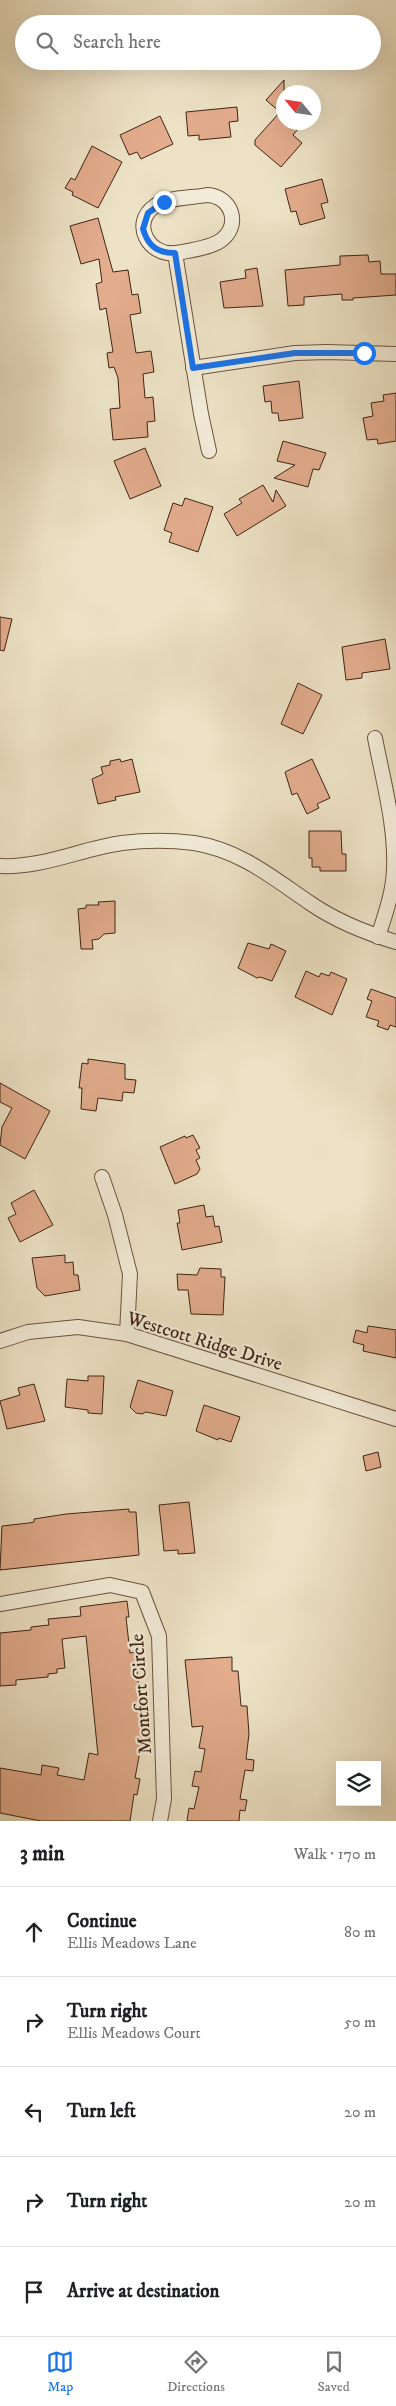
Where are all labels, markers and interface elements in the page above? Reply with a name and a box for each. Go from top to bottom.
search box [15,15,381,70]
icon: search [33,29,61,57]
text: Search here [73,31,161,54]
north arrow [276,85,321,130]
route end [153,191,176,214]
route start [353,342,376,365]
street label: Westcott Ridge Drive [123,1307,285,1376]
street label: Montfort Circle [126,1633,157,1755]
map controls [336,1761,381,1806]
button: layers [336,1761,381,1806]
text: 3 min [20,1841,65,1867]
text: Walk · 170 m [294,1844,376,1864]
text: Continue [67,1910,137,1933]
icon: ahead [20,1918,48,1946]
text: 80 m [344,1922,376,1942]
text: Ellis Meadows Lane [67,1933,197,1953]
text: Turn right [67,2000,147,2023]
icon: right [20,2008,48,2036]
text: 50 m [344,2012,376,2032]
text: Ellis Meadows Court [67,2023,201,2043]
icon: left [20,2098,48,2126]
text: Turn left [67,2100,136,2123]
text: 20 m [344,2102,376,2122]
icon: right [20,2188,48,2216]
text: Turn right [67,2190,147,2213]
text: 20 m [344,2192,376,2212]
icon: arrive [20,2278,48,2306]
text: Arrive at destination [67,2280,219,2303]
tab: Map [46,2348,74,2396]
tab: Directions [167,2348,225,2396]
tab: Saved [318,2348,350,2396]

